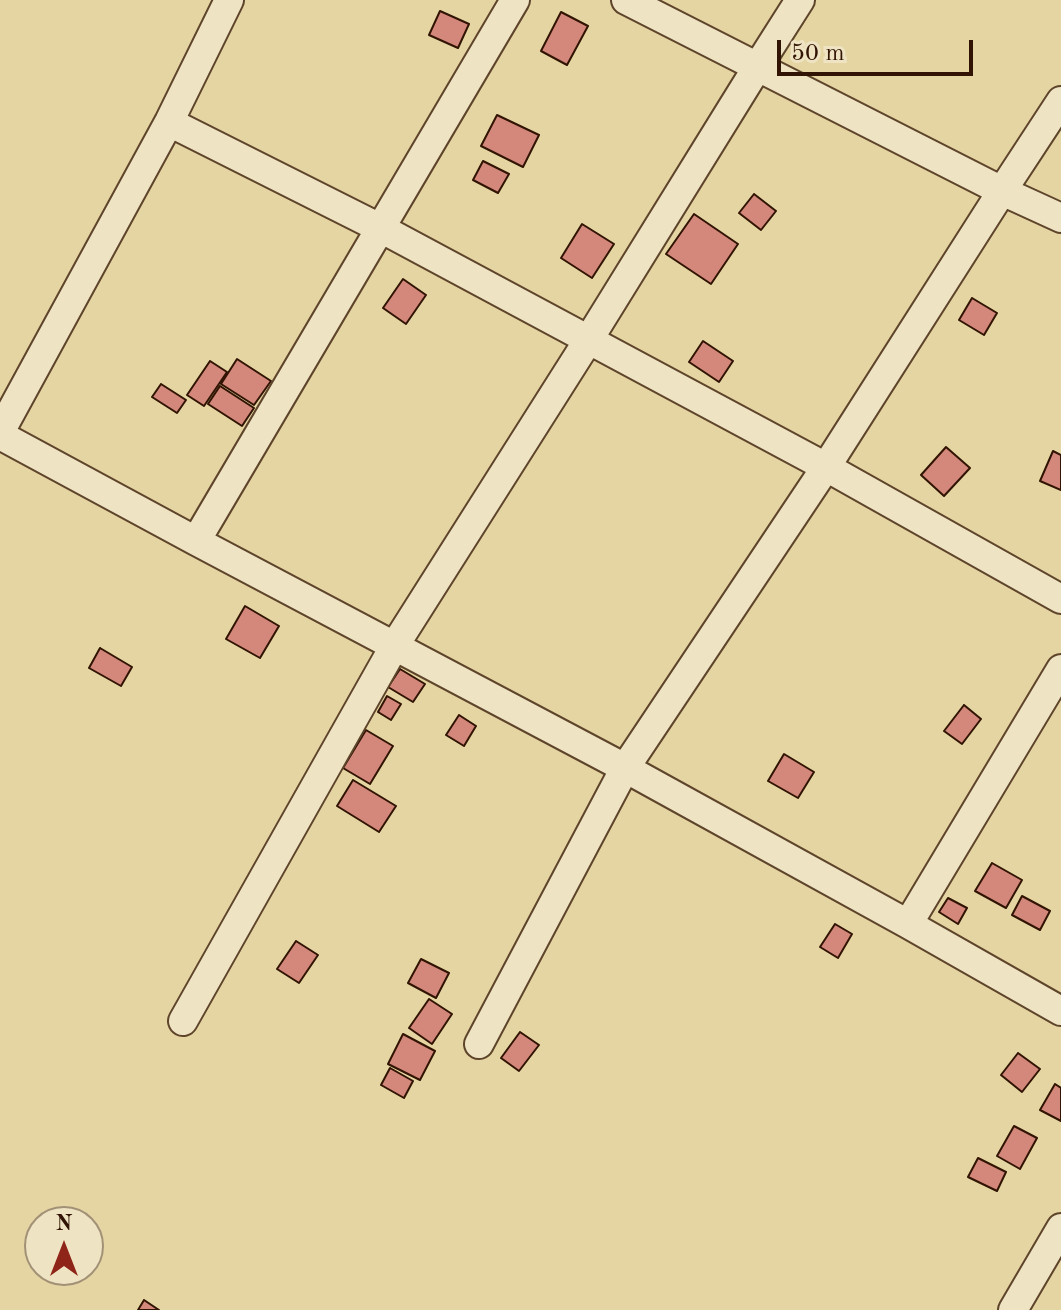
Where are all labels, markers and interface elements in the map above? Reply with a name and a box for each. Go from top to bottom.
scale bar [781,24,977,74]
text: 50 m [791,42,845,66]
north arrow [24,1206,104,1286]
text: N [56,1213,72,1235]

